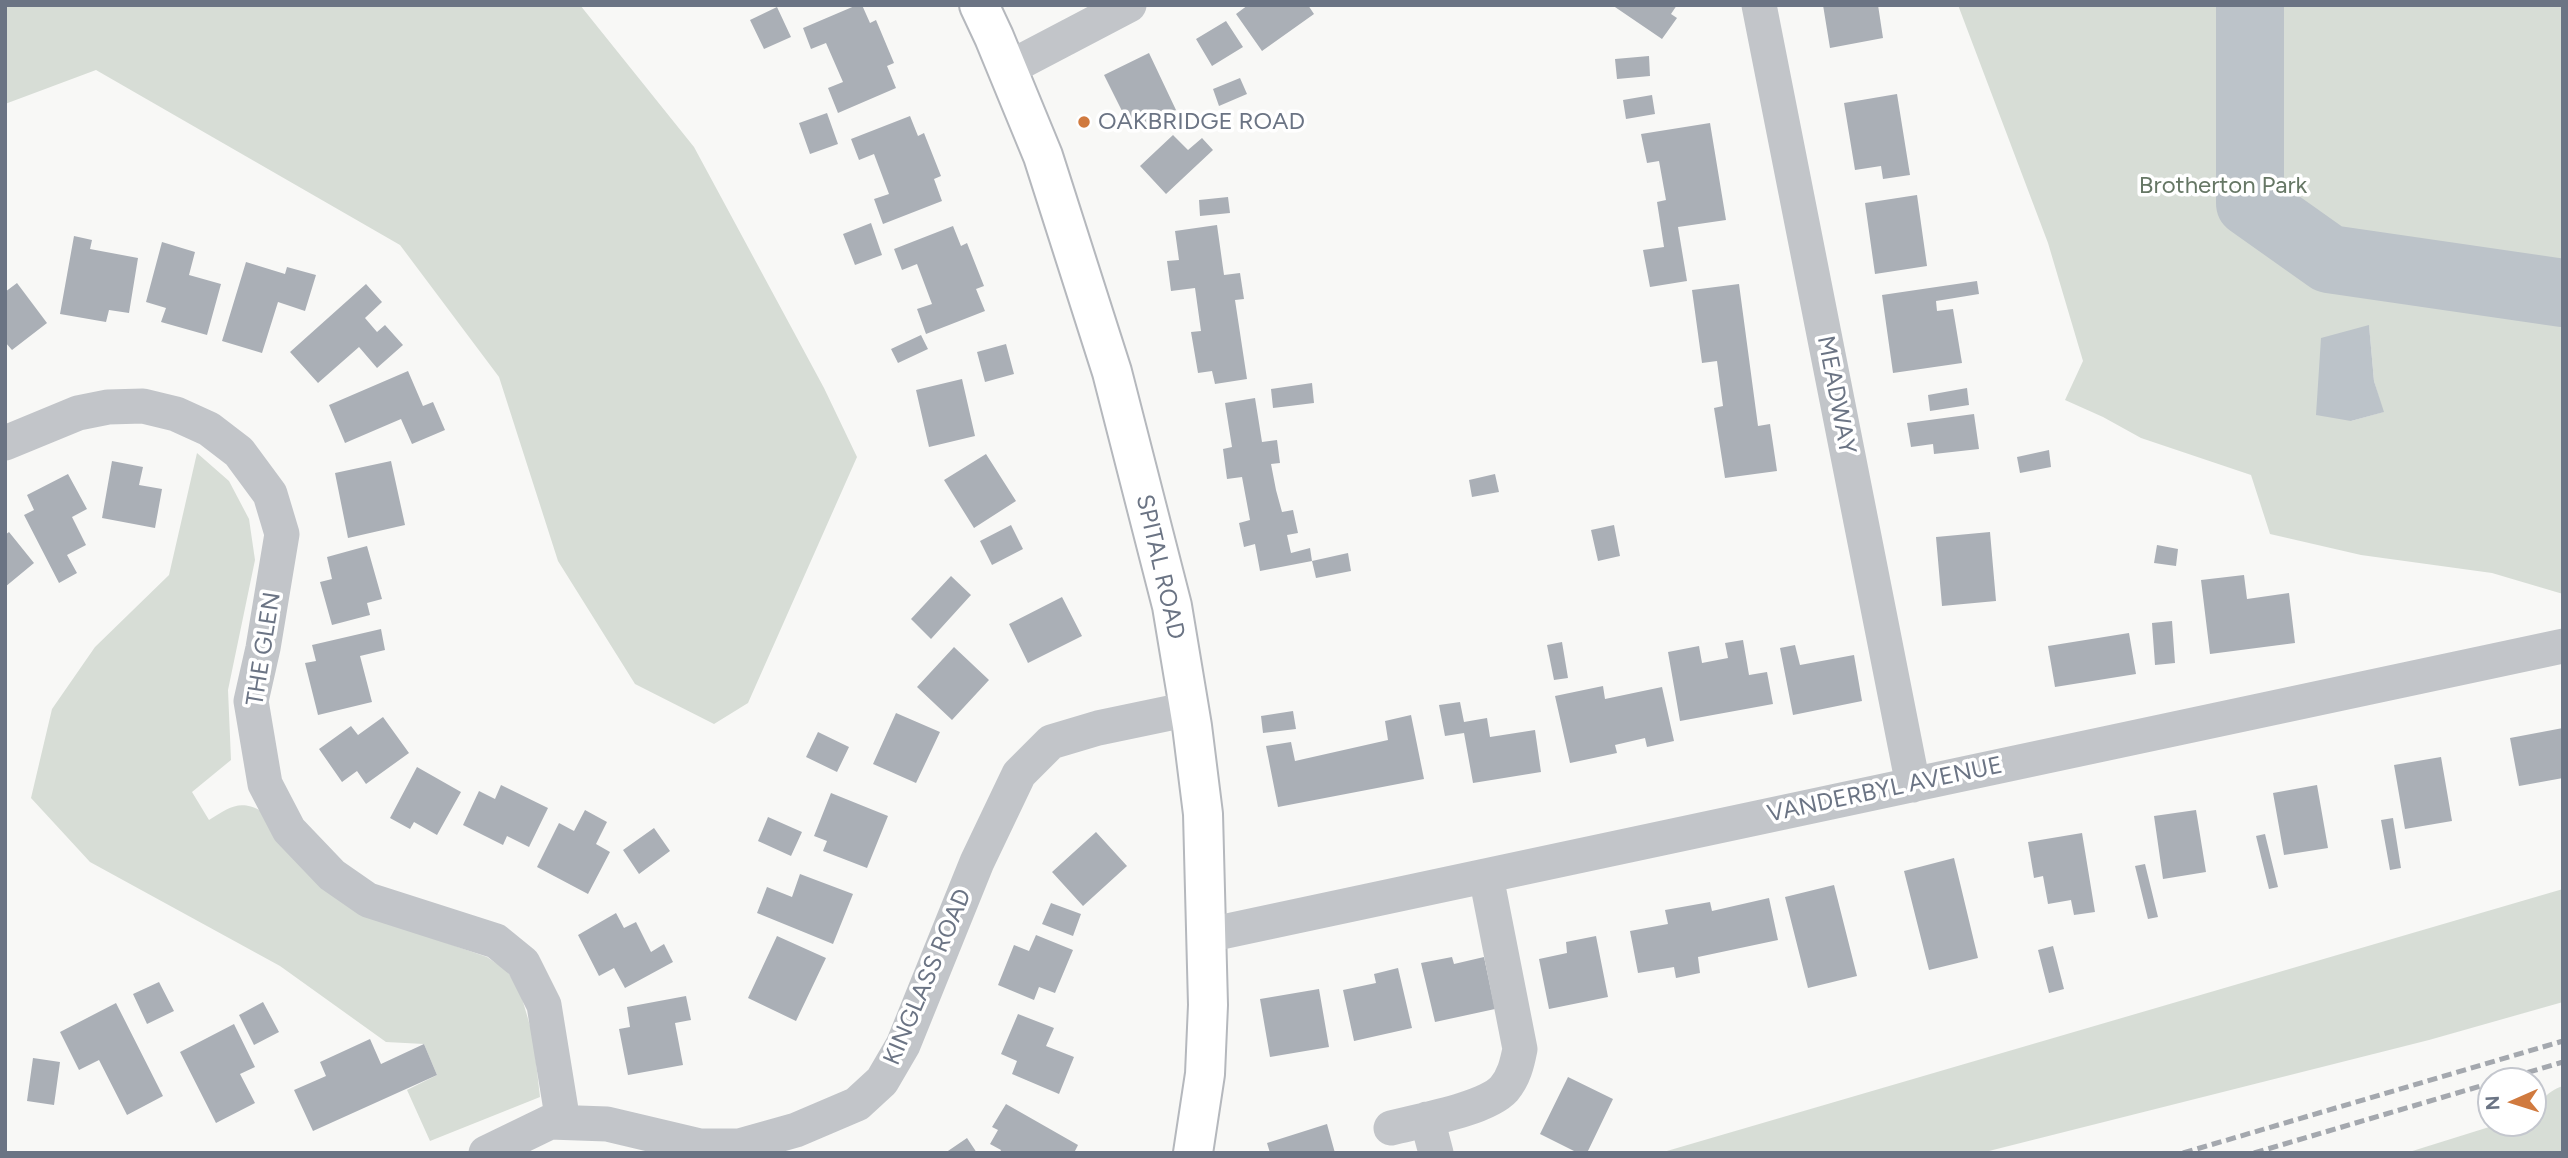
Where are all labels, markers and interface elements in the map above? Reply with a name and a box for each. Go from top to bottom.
place label: OAKBRIDGE ROAD [1098,108,1305,136]
marker: OAKBRIDGE ROAD [1076,114,1092,130]
park label: Brotherton Park [2139,172,2307,200]
street label: MEADWAY [1810,333,1862,457]
street label: SPITAL ROAD [1129,492,1191,642]
street label: THE GLEN [241,590,287,708]
street label: VANDERBYL AVENUE [1765,751,2005,829]
street label: KINGLASS ROAD [878,885,978,1069]
north arrow [2477,1067,2547,1137]
text: N [2481,1095,2504,1111]

